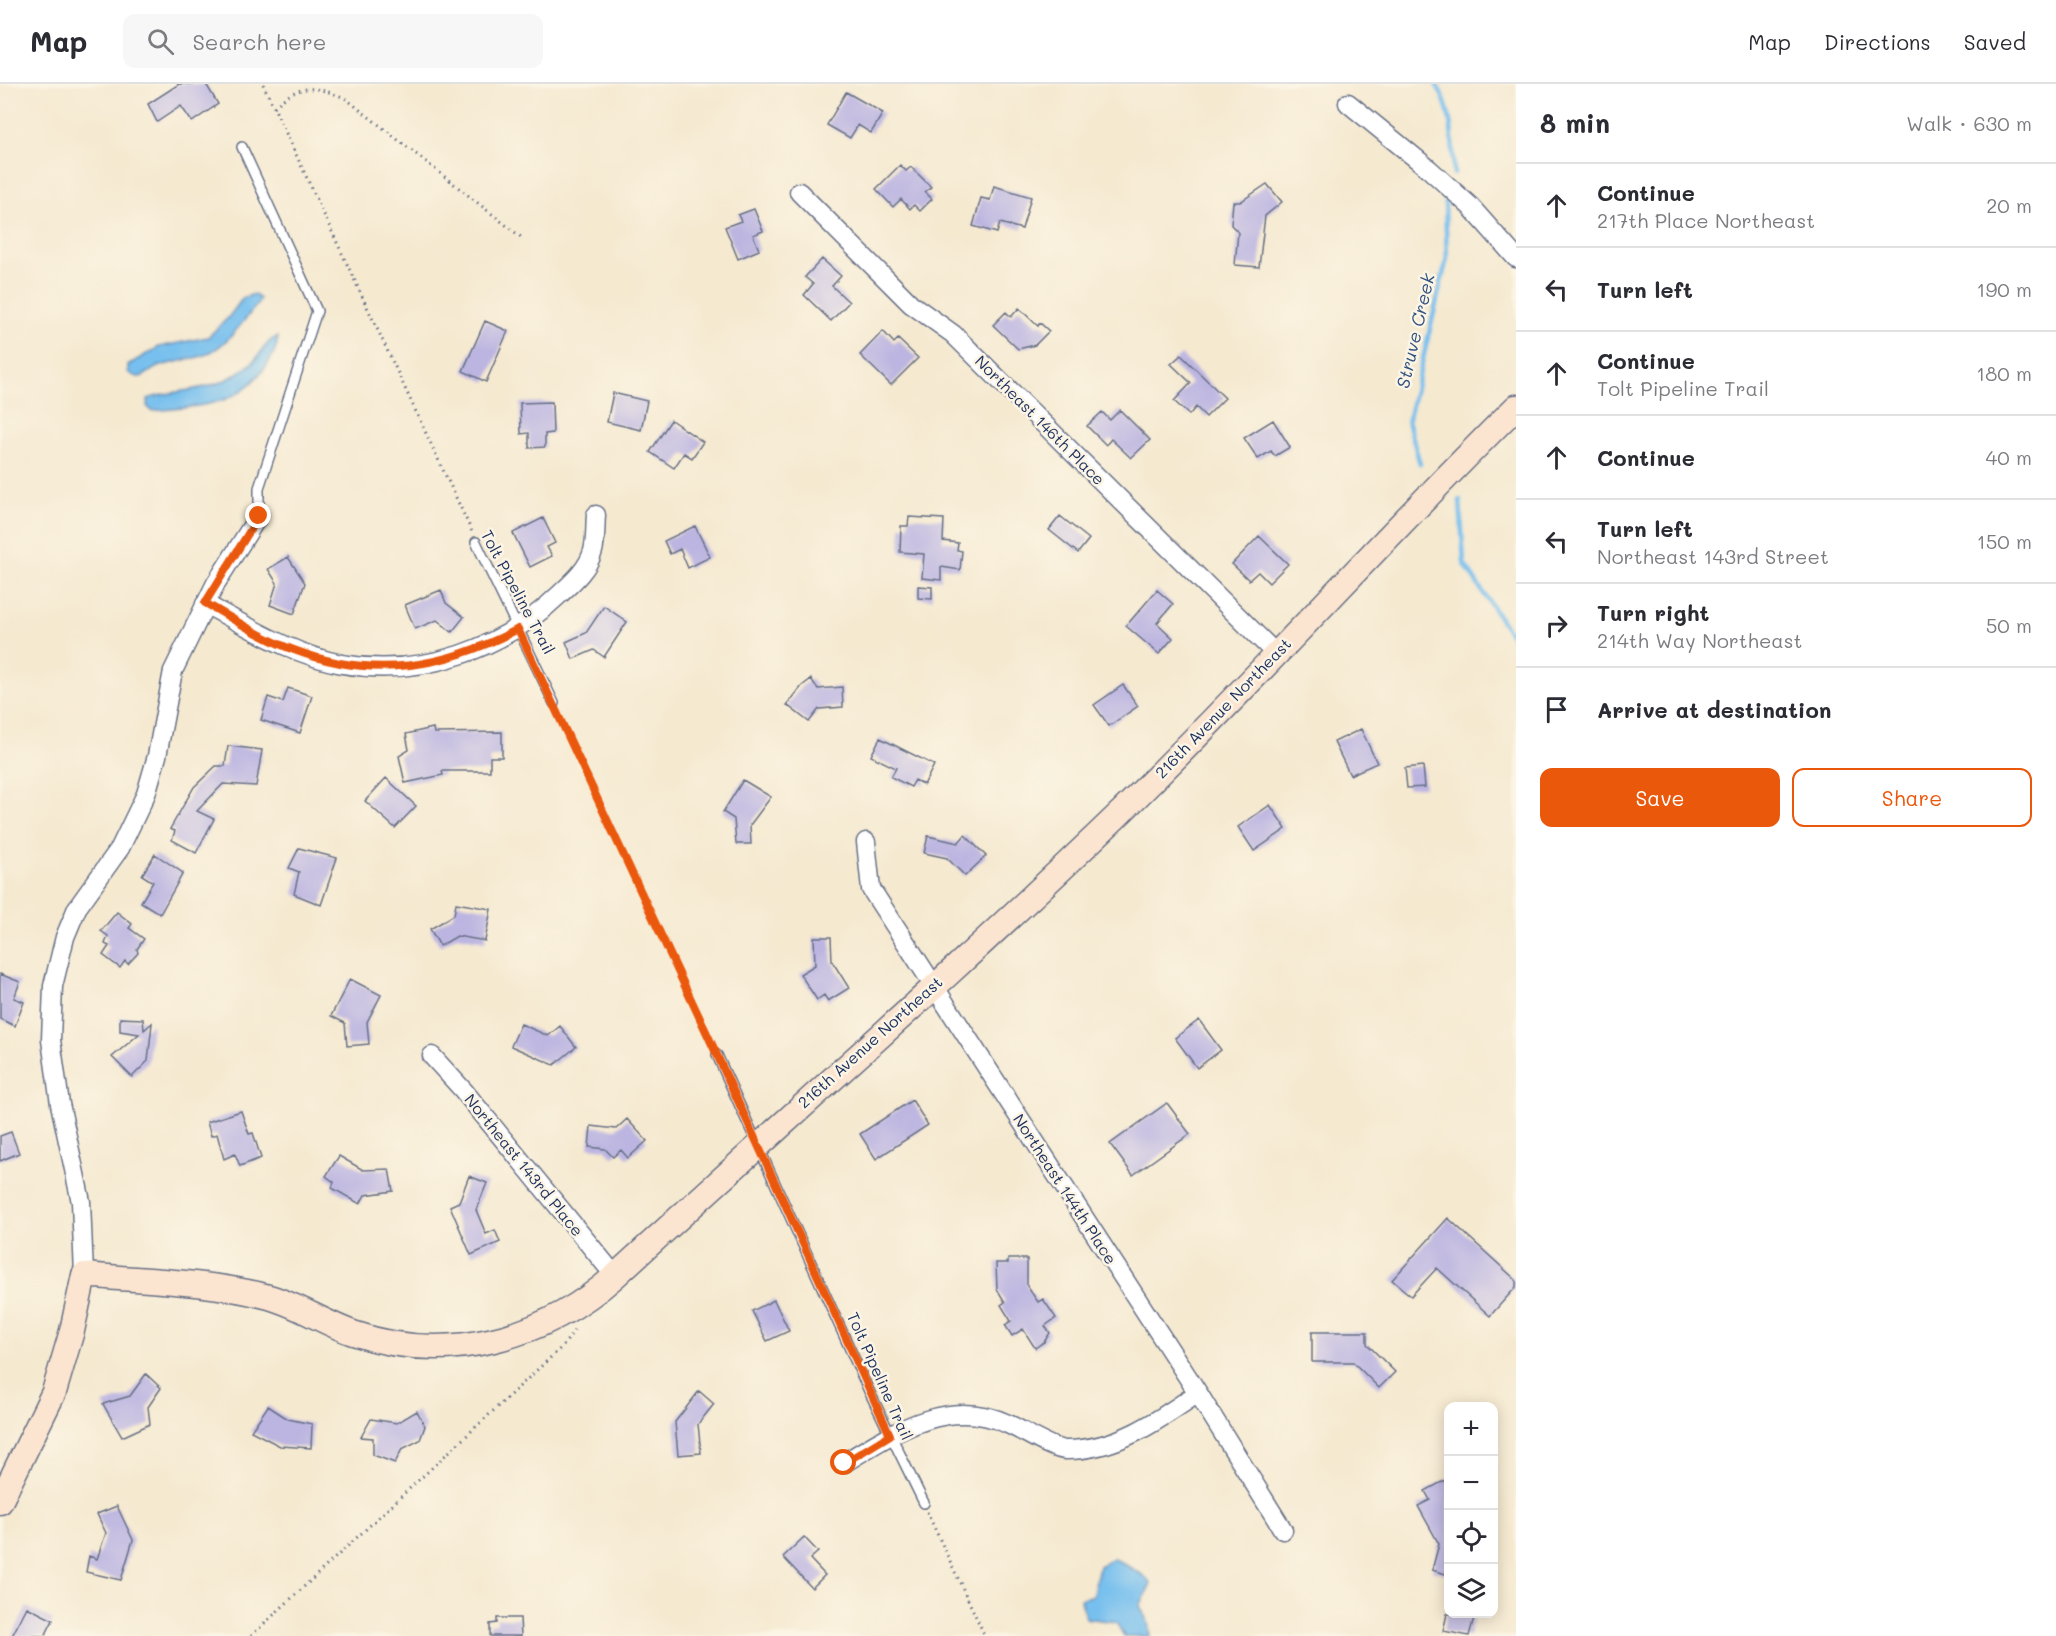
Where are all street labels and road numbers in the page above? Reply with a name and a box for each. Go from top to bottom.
street label: Northeast 146th Place [971,350,1110,489]
street label: Tolt Pipeline Trail [477,526,560,657]
street label: 216th Avenue Northeast [1150,633,1295,782]
street label: 216th Avenue Northeast [793,971,946,1112]
street label: Northeast 143rd Place [460,1089,588,1240]
street label: Northeast 144th Place [1009,1109,1122,1268]
street label: Tolt Pipeline Trail [843,1309,918,1443]

